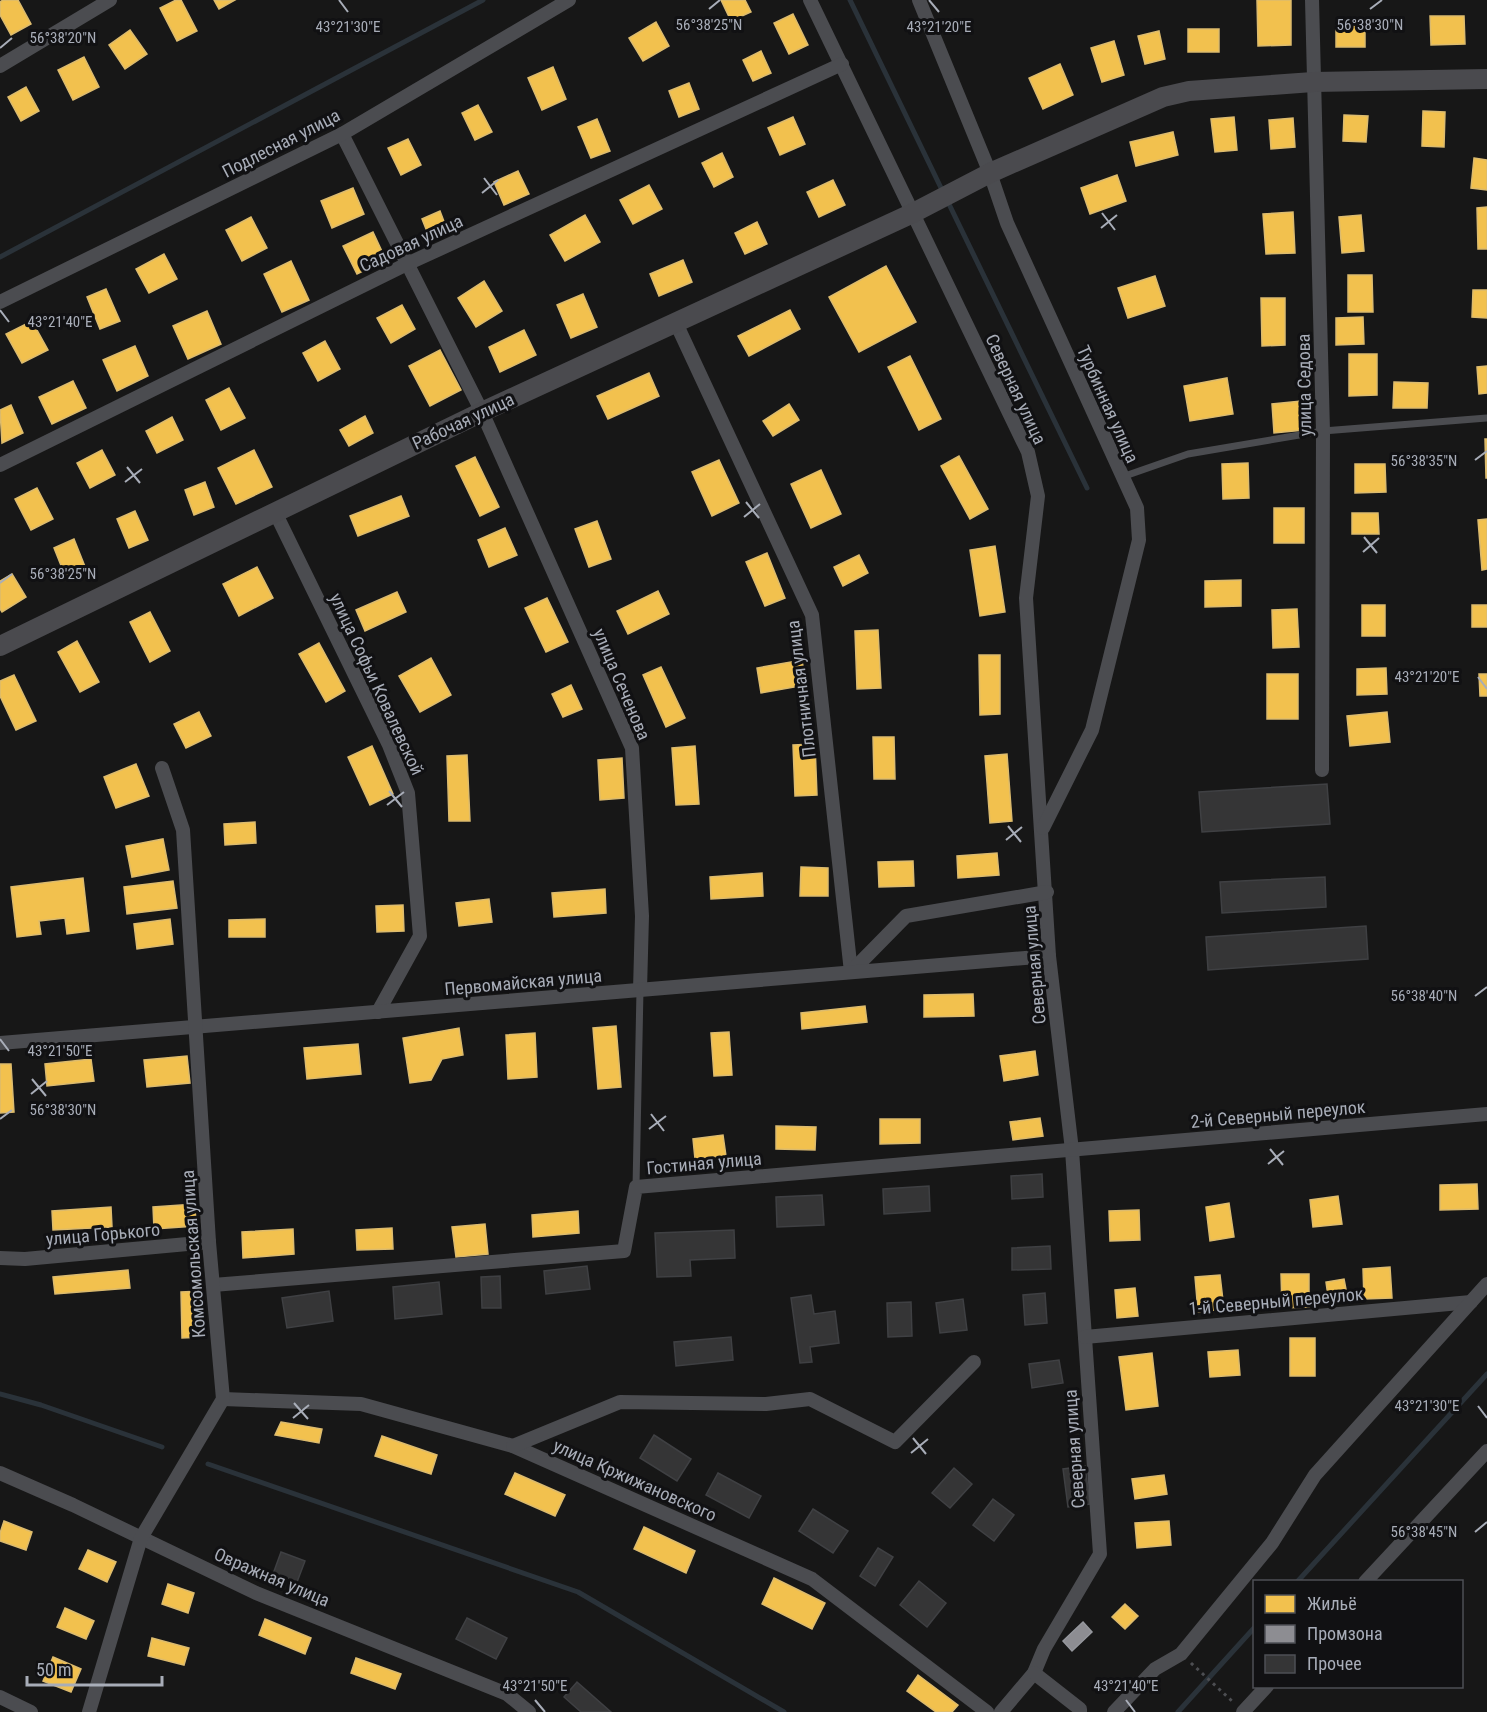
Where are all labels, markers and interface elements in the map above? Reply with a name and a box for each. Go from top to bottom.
text: 56°38'25"N [676,16,742,34]
text: 56°38'30"N [1337,16,1403,34]
text: 43°21'30"E [316,18,380,36]
text: 43°21'20"E [907,18,971,36]
text: 56°38'20"N [30,29,96,47]
street label: Подлесная улица [219,104,343,182]
street label: Садовая улица [356,210,466,276]
text: 43°21'40"E [28,313,92,331]
street label: Северная улица [981,331,1051,447]
street label: улица Седова [1293,333,1315,437]
street label: Турбинная улица [1073,342,1143,466]
street label: Рабочая улица [409,388,517,454]
text: 56°38'35"N [1391,452,1457,470]
text: 56°38'25"N [30,565,96,583]
street label: улица Софьи Ковалевской [326,590,428,778]
street label: Плотничная улица [782,619,820,759]
street label: улица Сеченова [589,625,655,743]
text: 43°21'20"E [1395,668,1459,686]
street label: Северная улица [1018,905,1050,1025]
street label: Первомайская улица [443,965,603,999]
text: 56°38'40"N [1391,987,1457,1005]
text: 43°21'50"E [28,1042,92,1060]
street label: 2-й Северный переулок [1190,1096,1367,1132]
text: 56°38'30"N [30,1101,96,1119]
street label: Гостиная улица [646,1148,762,1178]
street label: Комсомольская улица [177,1169,209,1339]
street label: улица Горького [45,1219,161,1249]
street label: 1-й Северный переулок [1188,1283,1365,1319]
street label: Северная улица [1059,1389,1089,1509]
text: 43°21'30"E [1395,1397,1459,1415]
street label: улица Кржижановского [550,1434,720,1526]
text: 56°38'45"N [1391,1523,1457,1541]
street label: Овражная улица [211,1543,333,1611]
legend [1253,1580,1463,1688]
text: Жильё [1307,1593,1357,1614]
text: Промзона [1307,1623,1383,1644]
scale bar [27,1649,162,1687]
text: Прочее [1307,1653,1362,1674]
text: 50 m [36,1659,71,1680]
text: 43°21'50"E [503,1677,567,1695]
text: 43°21'40"E [1094,1677,1158,1695]

